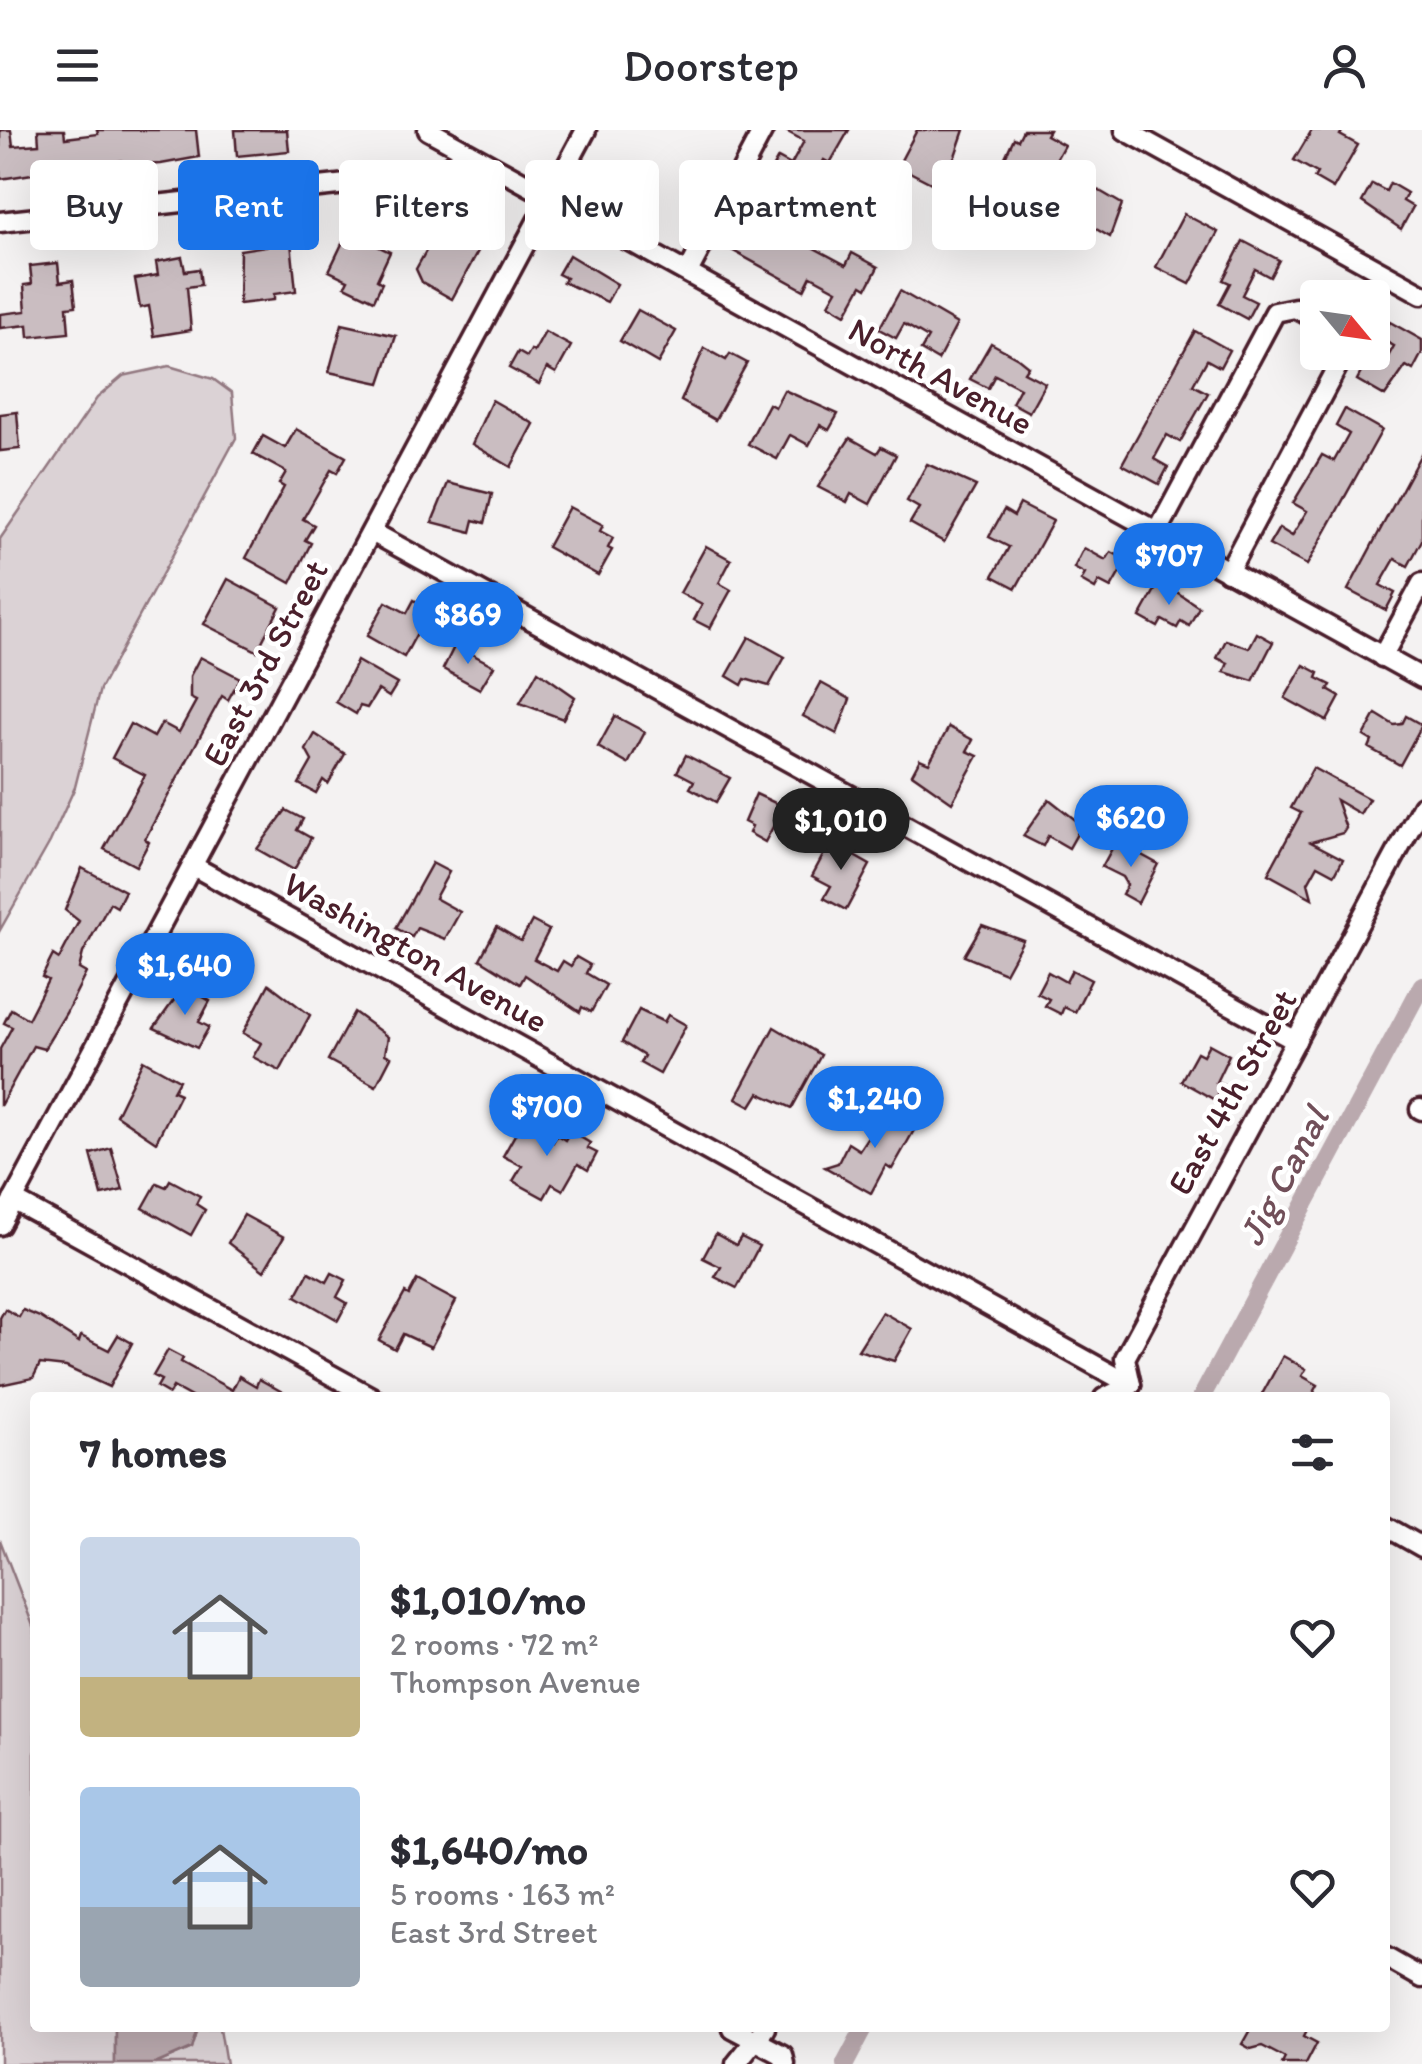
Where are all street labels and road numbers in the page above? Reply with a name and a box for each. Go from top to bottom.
street label: North Avenue [841,308,1041,444]
street label: East 3rd Street [193,553,337,773]
street label: Washington Avenue [277,862,555,1042]
street label: East 4th Street [1158,982,1306,1202]

